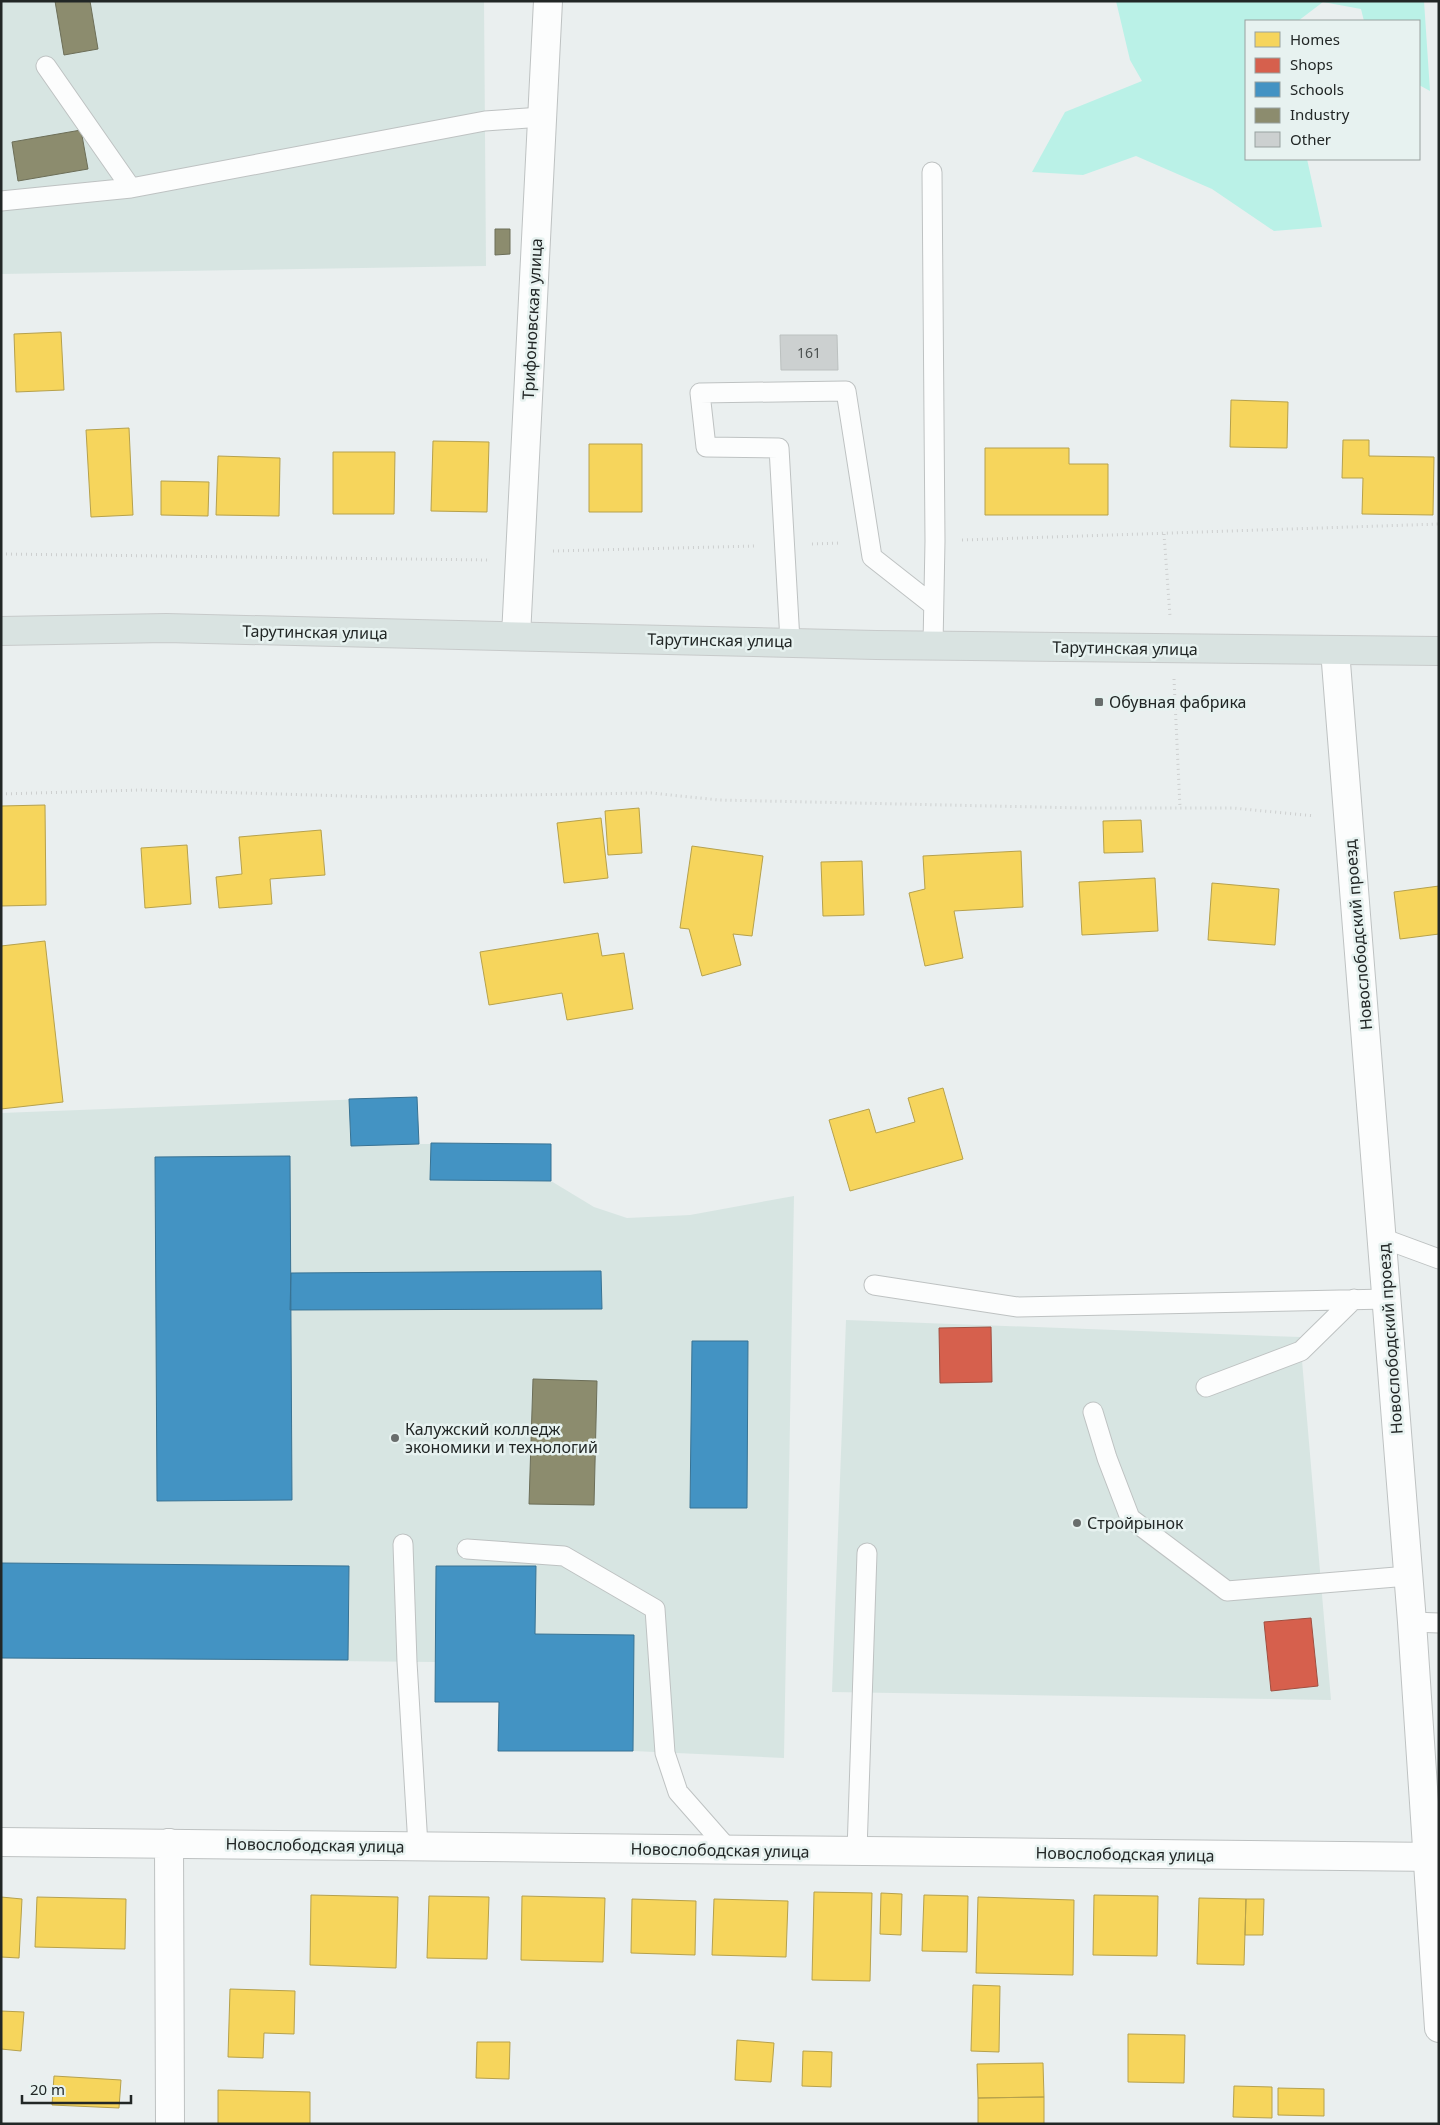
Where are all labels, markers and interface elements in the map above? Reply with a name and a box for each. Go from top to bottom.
legend [1245,20,1420,160]
text: Homes [1290,29,1340,49]
text: Shops [1290,54,1333,74]
text: Schools [1290,79,1344,99]
text: Industry [1290,104,1350,124]
text: Other [1290,129,1331,149]
street label: Трифоновская улица [517,238,547,400]
house number: 161 [797,343,821,362]
street label: Тарутинская улица [242,620,388,644]
street label: Тарутинская улица [647,628,793,652]
street label: Тарутинская улица [1052,636,1198,660]
place label: Обувная фабрика [1109,691,1247,713]
marker: Обувная фабрика [1093,696,1105,708]
street label: Новослободский проезд [1339,839,1377,1031]
street label: Новослободский проезд [1372,1243,1408,1435]
place label: Калужский колледж экономики и технологий [405,1418,598,1458]
marker: Калужский колледж экономики и технологий [389,1432,401,1444]
place label: Стройрынок [1087,1512,1184,1534]
marker: Стройрынок [1071,1517,1083,1529]
street label: Новослободская улица [225,1832,405,1858]
street label: Новослободская улица [630,1837,810,1863]
street label: Новослободская улица [1035,1841,1215,1867]
scale bar [22,2072,131,2104]
text: 20 m [30,2079,65,2099]

